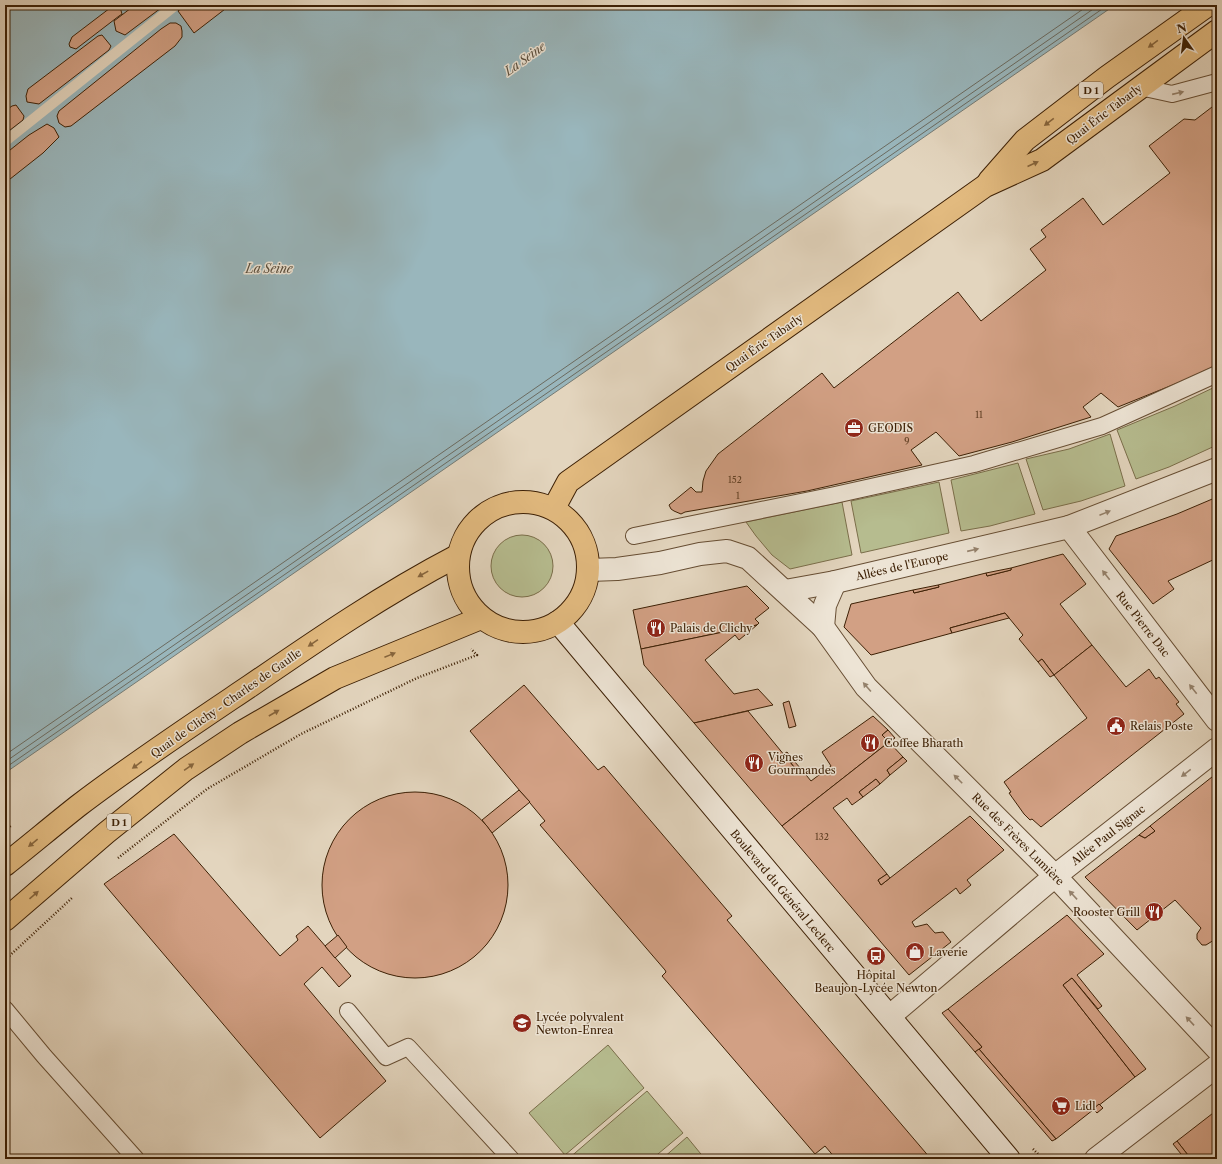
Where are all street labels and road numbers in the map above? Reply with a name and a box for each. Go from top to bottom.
street label: Quai Éric Tabarly [1063,80,1145,147]
road number: D 1 [1079,82,1103,98]
street label: Quai Éric Tabarly [723,311,806,375]
street label: Allées de l'Europe [853,549,950,584]
street label: Rue Pierre Dac [1113,588,1173,660]
street label: Quai de Clichy - Charles de Gaulle [148,645,304,761]
street label: Rue des Frères Lumière [969,790,1067,888]
street label: Allée Paul Signac [1067,802,1148,869]
road number: D 1 [107,814,131,830]
street label: Boulevard du Général Leclerc [728,827,839,955]

